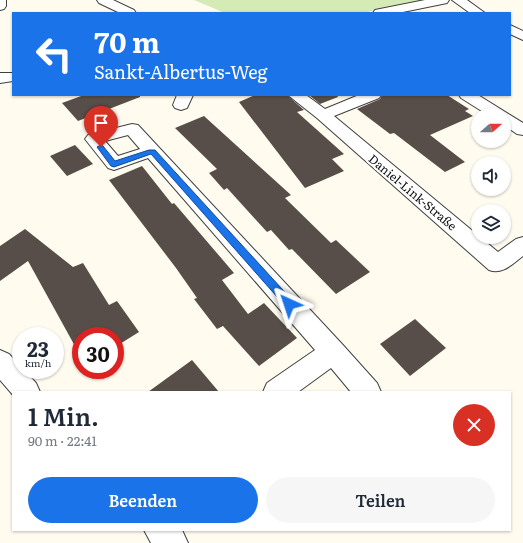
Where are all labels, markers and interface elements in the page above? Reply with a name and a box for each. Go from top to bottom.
text: 70 m [94,20,160,62]
icon: left [28,28,80,80]
text: Sankt-Albertus-Weg [94,58,268,85]
pin [84,106,118,147]
north arrow [471,108,511,148]
map controls [471,108,511,244]
icon: arrive [90,112,112,134]
street label: Daniel-Link-Straße [365,150,461,234]
button: sound [471,156,511,196]
button: layers [471,204,511,244]
position arrow [268,283,310,325]
speed limit sign: 30 [72,327,124,379]
text: 23 [27,333,49,363]
text: km/h [25,355,51,370]
text: 1 Min. [28,398,99,433]
button: close [453,404,495,446]
text: 90 m · 22:41 [28,431,97,450]
button: Beenden [28,477,258,523]
button: Teilen [266,477,495,523]

